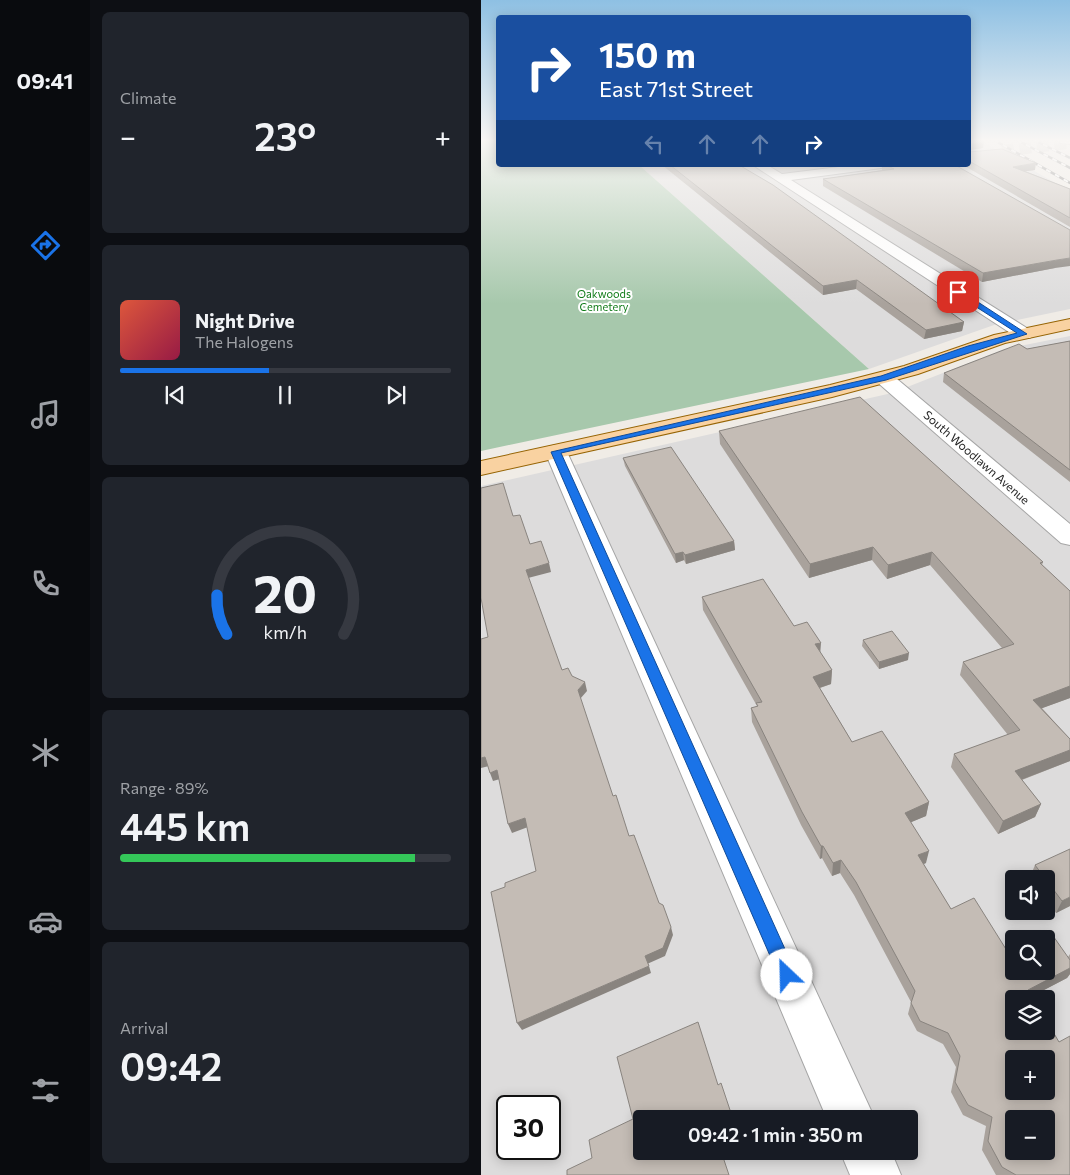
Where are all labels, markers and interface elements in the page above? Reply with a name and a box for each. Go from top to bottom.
text: 150 m [599,32,696,75]
icon: right [516,35,581,100]
text: 09:41 [17,67,73,94]
text: East 71st Street [599,75,753,102]
text: Climate [120,88,176,107]
text: 23° [254,112,316,159]
text: − [120,119,136,153]
text: + [435,119,451,153]
icon: left [640,130,668,158]
icon: ahead [693,130,721,158]
icon: ahead [746,130,774,158]
icon: right [799,130,827,158]
icon: directions [28,228,63,263]
pin [937,271,979,313]
icon: arrive [944,278,972,306]
park label: Oakwoods Cemetery [577,287,631,313]
text: Night Drive [195,309,295,332]
text: The Halogens [195,332,293,351]
icon: previous [161,381,189,409]
icon: pause [271,381,299,409]
icon: next [382,381,410,409]
icon: music [28,397,63,432]
street label: South Woodlawn Avenue [921,407,1033,507]
text: 20 [254,560,317,624]
icon: phone [28,566,63,601]
text: km/h [264,621,307,643]
icon: climate [28,735,63,770]
text: Range · 89% [120,778,209,797]
text: 445 km [120,802,250,849]
map controls [1005,870,1055,1160]
button: sound [1005,870,1055,920]
icon: car [28,904,63,939]
button: search [1005,930,1055,980]
position arrow [760,948,812,1000]
button: layers [1005,990,1055,1040]
text: Arrival [120,1018,168,1037]
text: 09:42 [120,1042,222,1089]
button: + [1005,1050,1055,1100]
icon: filters [28,1073,63,1108]
speed limit sign: 30 [496,1095,561,1160]
button: − [1005,1110,1055,1160]
text: 09:42 · 1 min · 350 m [688,1123,863,1146]

